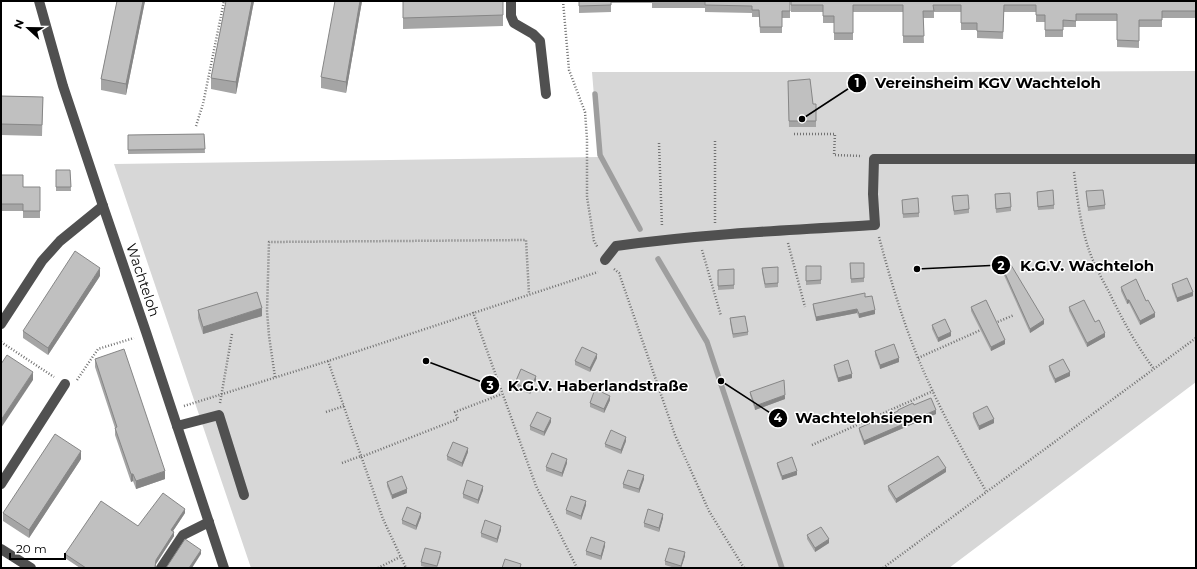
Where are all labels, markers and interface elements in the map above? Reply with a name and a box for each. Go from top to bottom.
north arrow [8,8,48,48]
text: N [11,18,27,31]
callout: Vereinsheim KGV Wachteloh [847,69,1109,96]
text: Vereinsheim KGV Wachteloh [874,73,1101,92]
text: 1 [855,75,859,90]
street label: Wachteloh [122,241,164,319]
callout: K.G.V. Wachteloh [991,252,1162,279]
text: K.G.V. Wachteloh [1020,256,1154,275]
text: 2 [997,258,1005,273]
callout: K.G.V. Haberlandstraße [480,372,696,399]
text: K.G.V. Haberlandstraße [508,376,688,395]
text: 3 [485,378,494,393]
callout: Wachtelohsiepen [768,404,941,431]
text: Wachtelohsiepen [795,408,933,427]
text: 4 [774,410,783,425]
scale bar [10,535,65,561]
text: 20 m [16,541,47,556]

